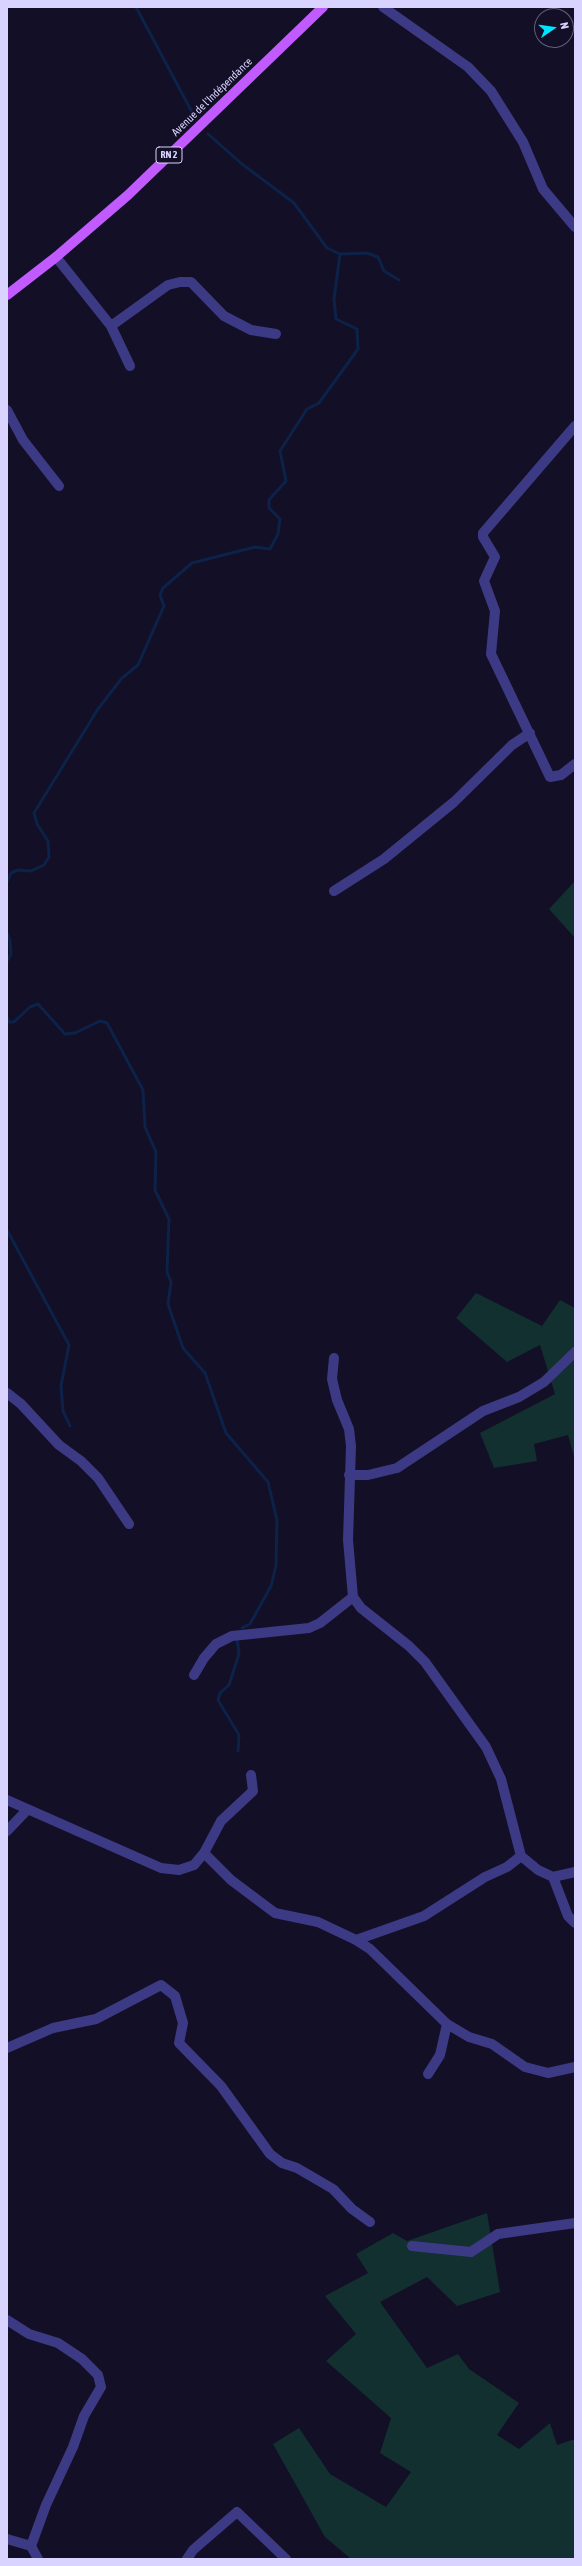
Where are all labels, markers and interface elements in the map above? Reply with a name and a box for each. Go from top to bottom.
north arrow [534,8,574,48]
text: N [558,21,571,30]
street label: Avenue de l'Indépendance [169,55,255,139]
road number: RN 2 [156,147,182,163]

